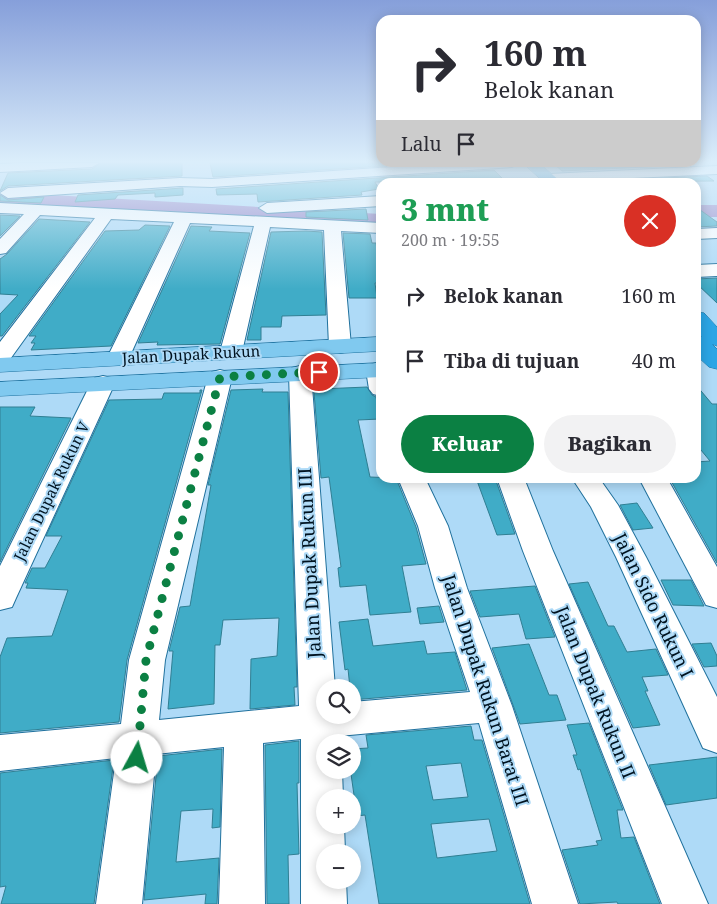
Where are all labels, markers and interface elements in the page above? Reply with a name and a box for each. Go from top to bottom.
text: 160 m [484,29,587,76]
icon: right [401,35,466,100]
text: Belok kanan [484,74,614,104]
icon: arrive [452,130,480,158]
text: Lalu [401,131,442,157]
text: 3 mnt [401,189,489,230]
button: close [624,195,676,247]
text: 200 m · 19:55 [401,229,500,251]
icon: right [401,282,429,310]
text: Belok kanan [444,283,563,309]
text: 160 m [621,283,676,309]
street label: Jalan Dupak Rukun [120,340,261,368]
icon: arrive [401,347,429,375]
text: Tiba di tujuan [444,348,579,374]
text: 40 m [632,348,676,374]
pin [298,351,340,393]
icon: arrive [305,358,333,386]
button: Keluar [401,415,534,473]
button: Bagikan [544,415,676,473]
street label: Jalan Dupak Rukun V [8,417,94,565]
street label: Jalan Dupak Rukun III [292,467,326,660]
street label: Jalan Sido Rukun I [608,528,699,681]
street label: Jalan Dupak Rukun Barat III [437,570,535,809]
street label: Jalan Dupak Rukun II [550,601,642,782]
map controls [316,679,361,889]
button: search [316,679,361,724]
position arrow [110,731,162,783]
button: layers [316,734,361,779]
button: + [316,789,361,834]
button: − [316,844,361,889]

